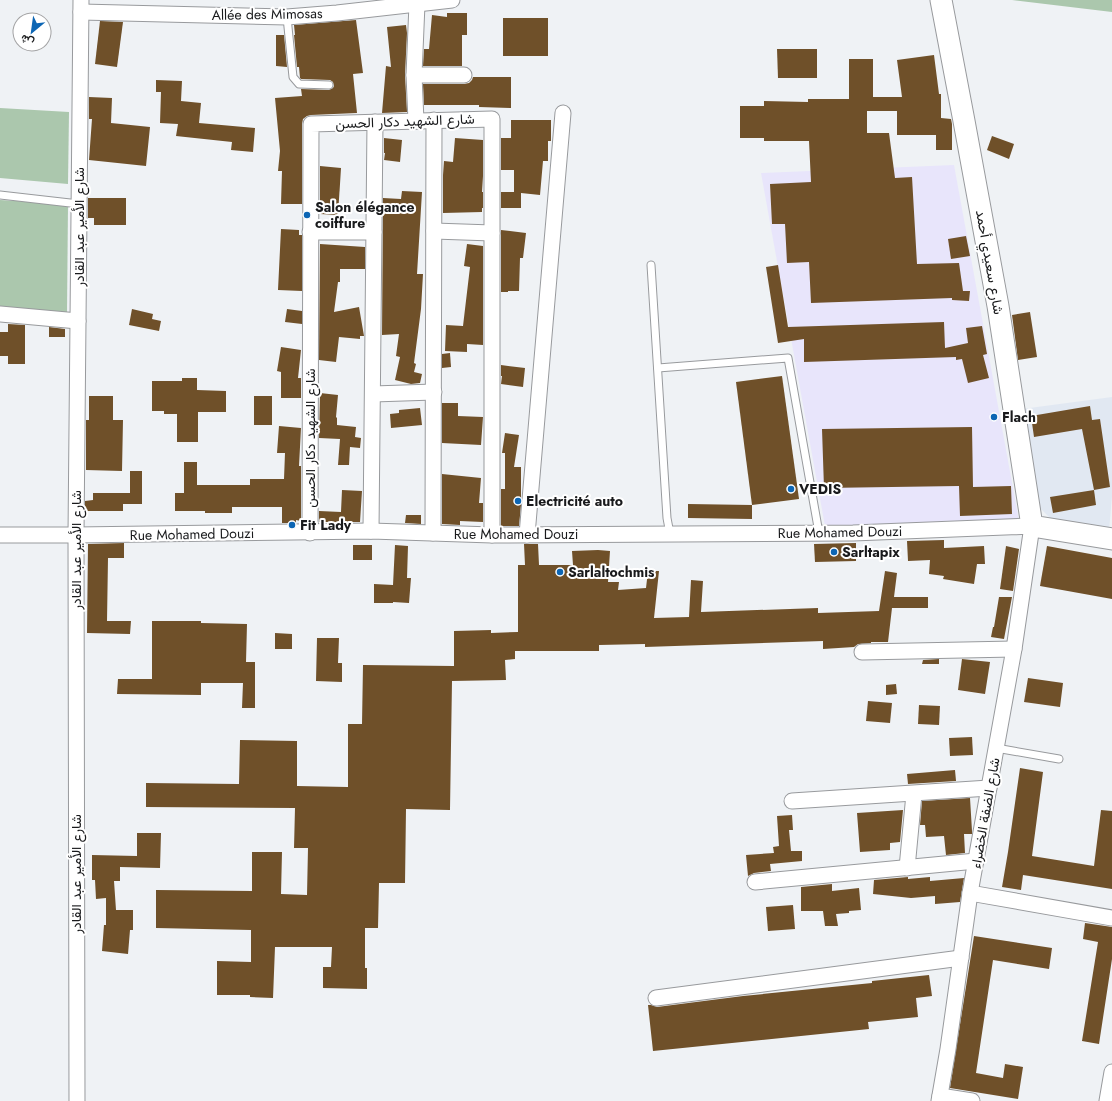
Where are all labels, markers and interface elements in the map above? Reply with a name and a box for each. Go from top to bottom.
street label: Allée des Mimosas [211,3,323,25]
north arrow [12,12,52,52]
text: ش [17,31,37,51]
street label: شارع الشهيد دكار الحسن [335,109,475,134]
street label: شارع الأمير عبد القادر [69,167,90,288]
place label: Salon élégance coiffure [315,197,414,233]
street label: شارع سعيدي أحمد [969,208,1009,316]
marker: Salon élégance coiffure [302,210,312,220]
street label: شارع الشهيد دكار الحسن [300,368,321,508]
place label: Flach [1002,407,1036,427]
marker: Flach [989,412,999,422]
place label: VEDIS [798,479,841,499]
marker: VEDIS [786,484,796,494]
street label: شارع الأمير عبد القادر [66,490,87,611]
place label: Electricité auto [526,491,623,511]
marker: Electricité auto [513,496,523,506]
place label: Fit Lady [300,515,352,535]
marker: Fit Lady [287,520,297,530]
street label: Rue Mohamed Douzi [778,521,902,543]
street label: Rue Mohamed Douzi [130,523,254,545]
street label: Rue Mohamed Douzi [454,524,578,544]
place label: Sarltapix [842,542,900,562]
marker: Sarltapix [829,547,839,557]
place label: Sarlaltochmis [568,562,655,582]
marker: Sarlaltochmis [555,567,565,577]
street label: شارع الضفة الخضراء [965,756,1006,870]
street label: شارع الأمير عبد القادر [66,814,87,935]

